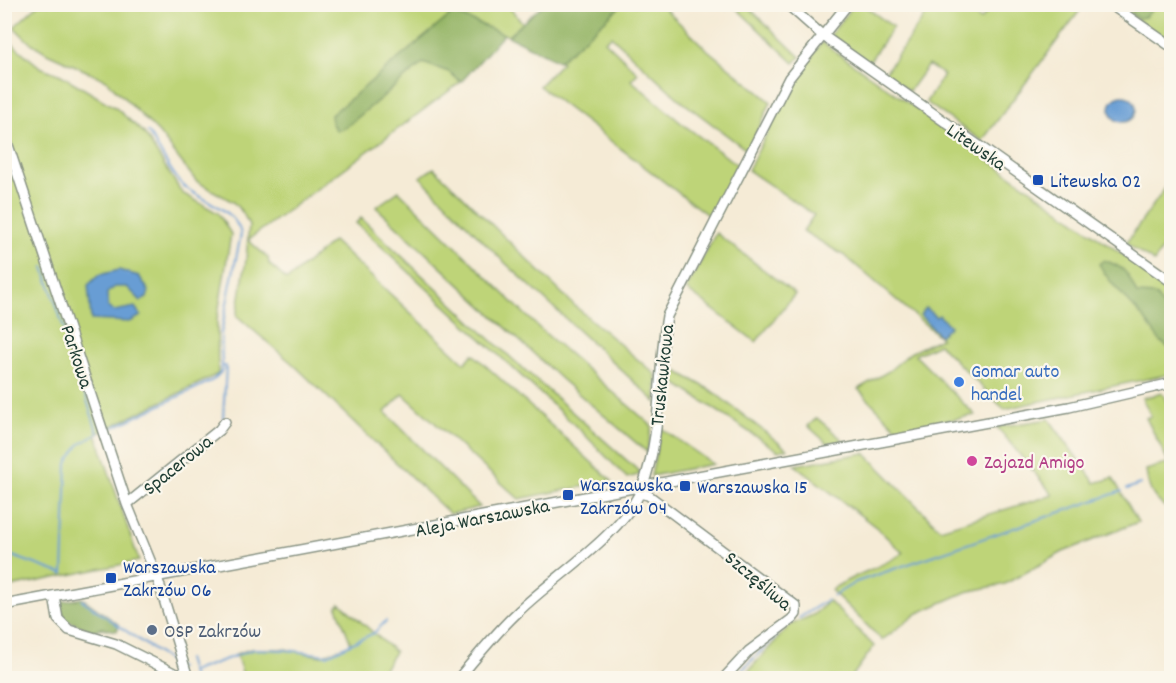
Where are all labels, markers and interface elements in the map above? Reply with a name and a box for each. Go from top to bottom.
street label: Litewska [940,118,1011,179]
place label: Litewska 02 [1050,169,1141,197]
marker: Litewska 02 [1031,173,1045,187]
street label: Parkowa [52,322,99,393]
street label: Truskawkowa [645,322,683,428]
place label: Gomar auto handel [971,359,1060,410]
marker: Gomar auto handel [952,375,966,389]
street label: Spacerowa [138,429,220,503]
place label: Zajazd Amigo [984,450,1084,478]
marker: Zajazd Amigo [965,454,979,468]
place label: Warszawska Zakrzów 04 [580,473,673,524]
place label: Warszawska 15 [697,475,808,503]
marker: Warszawska 15 [678,479,692,493]
marker: Warszawska Zakrzów 04 [561,488,575,502]
street label: Aleja Warszawska [413,493,553,547]
street label: Szczęśliwa [717,546,797,619]
place label: Warszawska Zakrzów 06 [123,555,216,606]
marker: Warszawska Zakrzów 06 [104,571,118,585]
place label: OSP Zakrzów [164,619,261,647]
marker: OSP Zakrzów [145,623,159,637]

